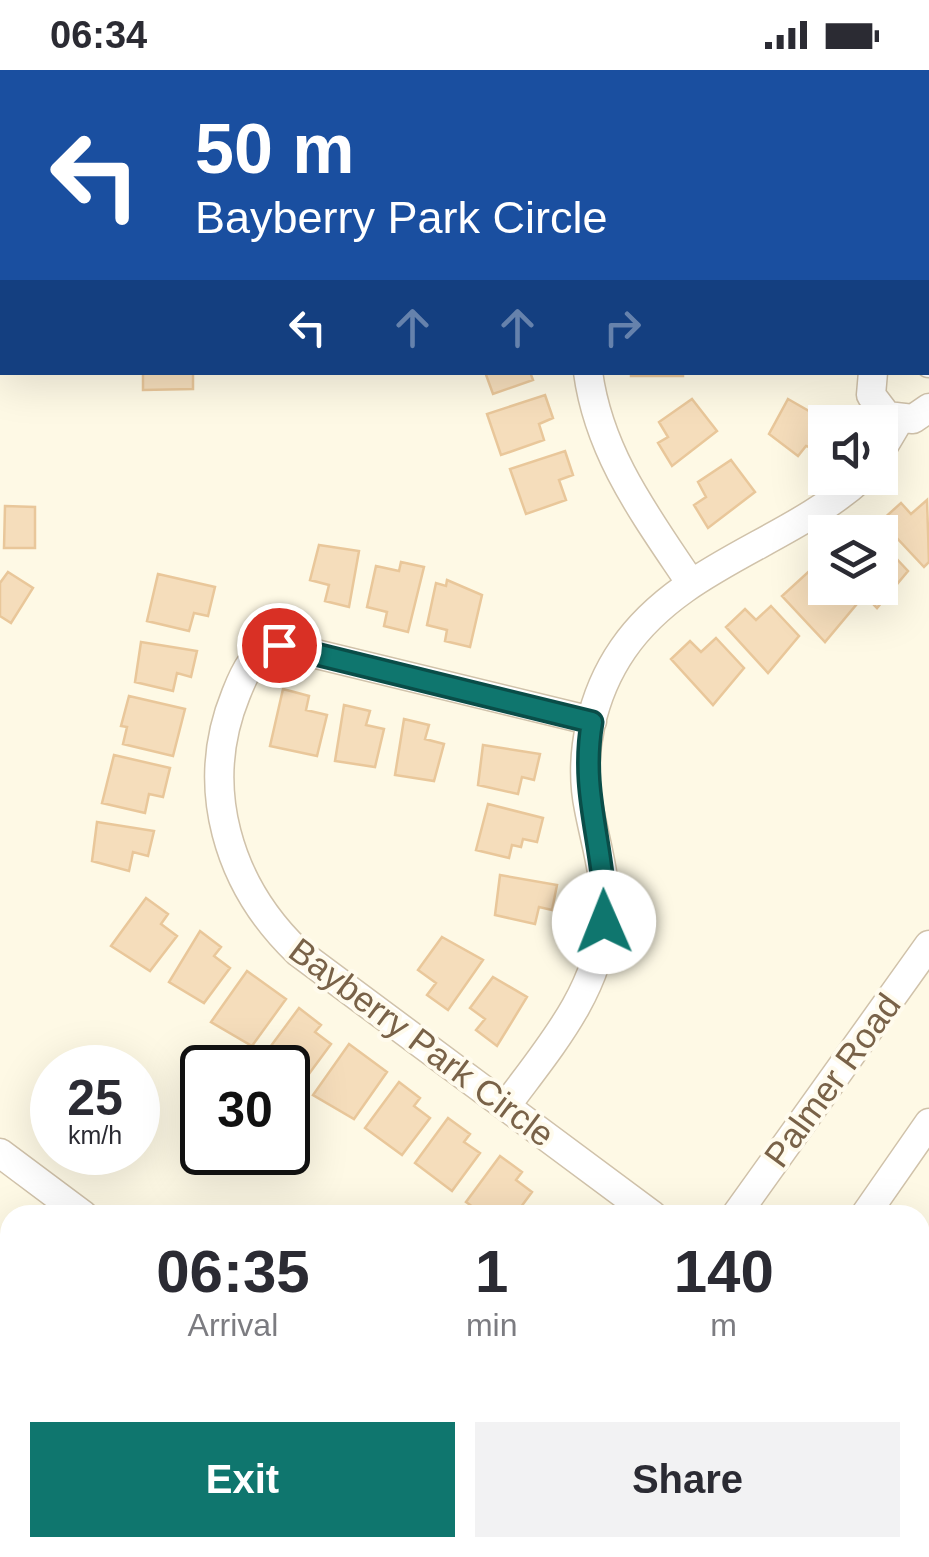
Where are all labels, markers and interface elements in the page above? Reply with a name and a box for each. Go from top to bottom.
text: 06:34 [50,14,147,56]
icon: left [30,110,160,240]
text: 50 m [195,110,355,188]
text: Bayberry Park Circle [195,192,608,243]
icon: left [280,300,335,355]
icon: ahead [385,300,440,355]
icon: ahead [490,300,545,355]
icon: right [595,300,650,355]
map controls [808,405,898,605]
button: sound [808,405,898,495]
button: layers [808,515,898,605]
pin [237,603,322,688]
icon: arrive [252,618,307,673]
position arrow [552,870,656,974]
street label: Bayberry Park Circle [282,930,562,1154]
street label: Palmer Road [756,986,908,1174]
speed limit sign: 30 [180,1045,310,1175]
text: 25 [67,1070,123,1126]
text: km/h [68,1121,122,1149]
text: 06:35 [156,1238,310,1305]
text: 1 [475,1238,508,1305]
text: 140 [674,1238,774,1305]
text: Arrival [188,1307,278,1343]
text: min [466,1307,517,1343]
text: m [710,1307,737,1343]
button: Exit [30,1422,455,1537]
button: Share [475,1422,900,1537]

